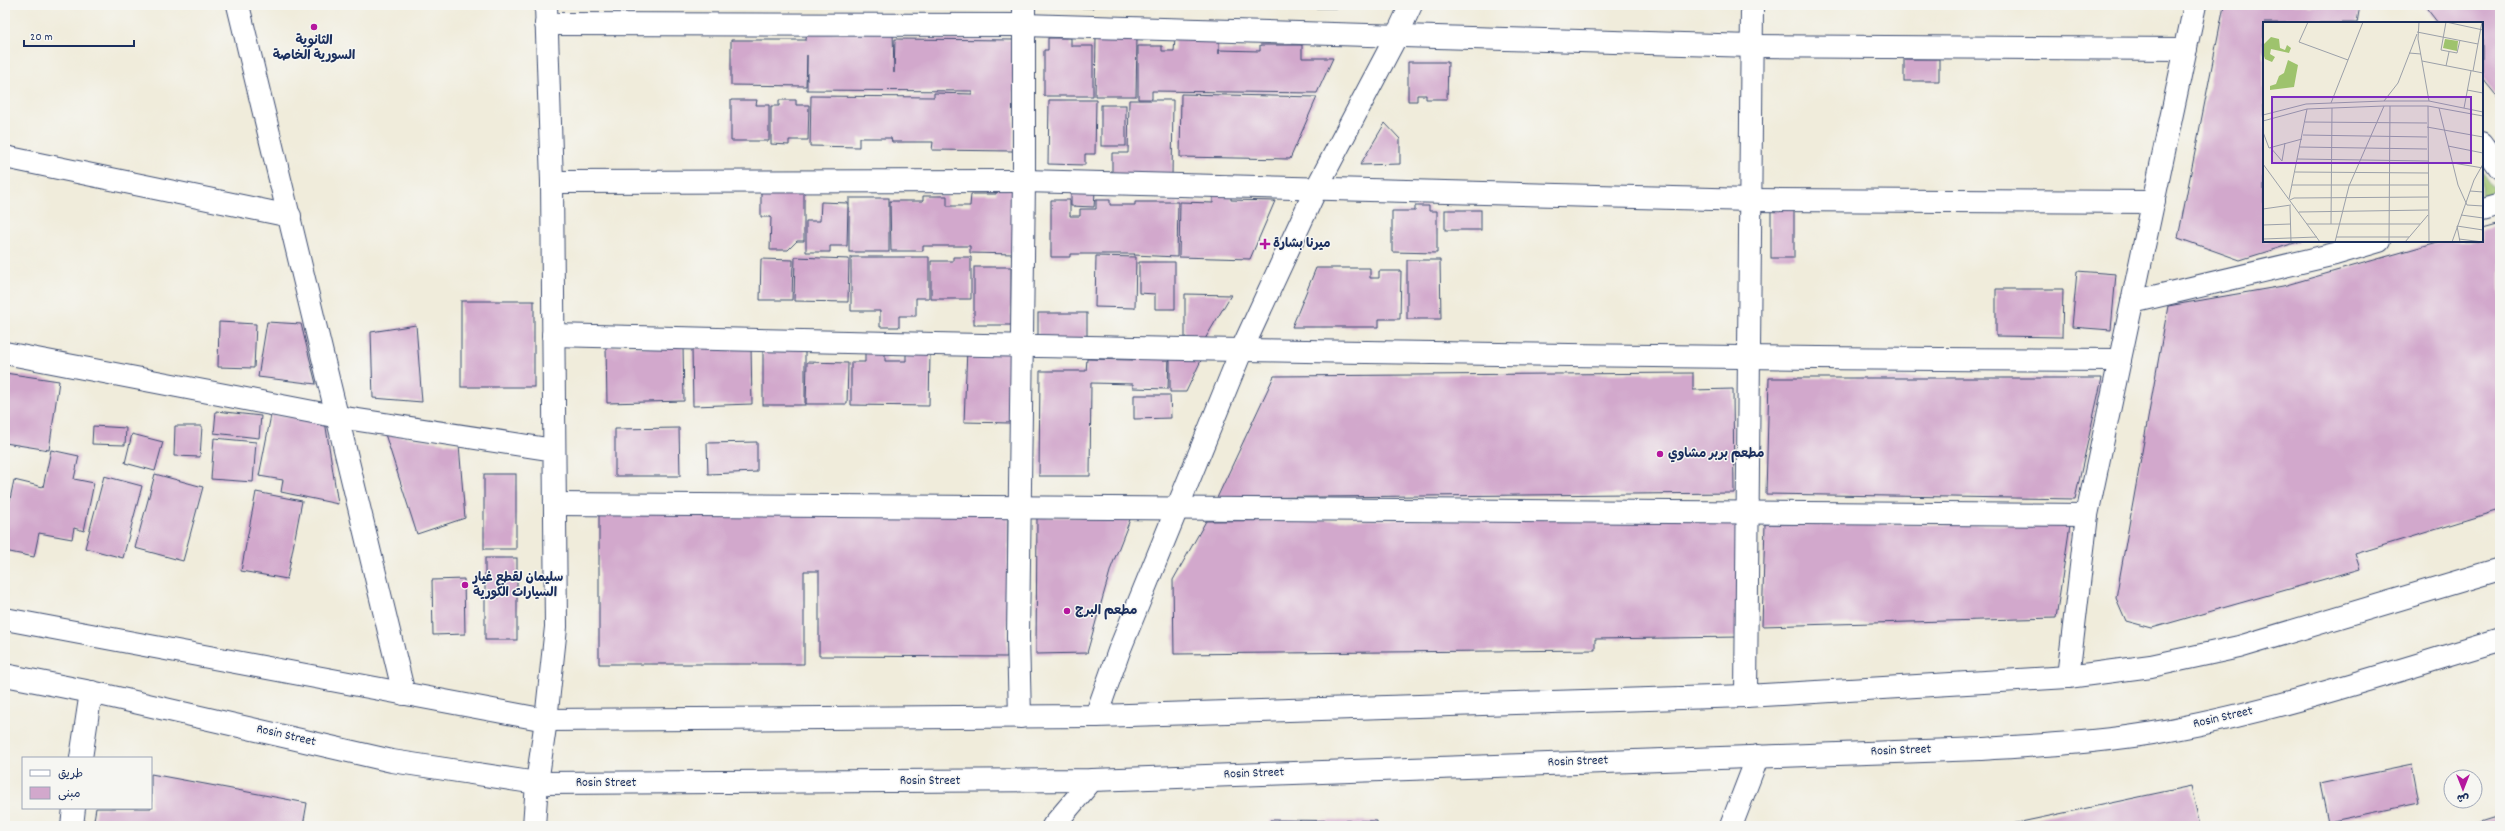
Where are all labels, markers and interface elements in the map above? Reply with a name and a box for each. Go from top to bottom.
scale bar [24,22,134,48]
marker: الثانوية السورية الخاصة [309,22,319,32]
inset map [2263,22,2483,242]
text: 20 m [30,29,53,46]
place label: الثانوية السورية الخاصة [273,32,355,66]
place label: ميرنا بشارة [1273,235,1331,254]
marker: ميرنا بشارة [1260,239,1270,249]
place label: مطعم بربر مشاوي [1668,445,1765,464]
marker: مطعم بربر مشاوي [1655,449,1665,459]
place label: سليمان لقطع غيار السيارات الكورية [472,569,563,603]
marker: سليمان لقطع غيار السيارات الكورية [460,580,470,590]
place label: مطعم البرج [1075,602,1138,621]
marker: مطعم البرج [1062,606,1072,616]
street label: Rosin Street [2191,702,2255,734]
street label: Rosin Street [254,720,318,752]
street label: Rosin Street [1870,740,1932,762]
street label: Rosin Street [1547,751,1609,773]
legend [22,757,152,809]
street label: Rosin Street [1223,763,1285,785]
text: طريق [58,766,83,783]
north arrow [2443,769,2483,809]
street label: Rosin Street [900,772,960,791]
street label: Rosin Street [576,774,636,793]
text: مبنى [58,786,81,803]
text: ش [2457,789,2469,805]

